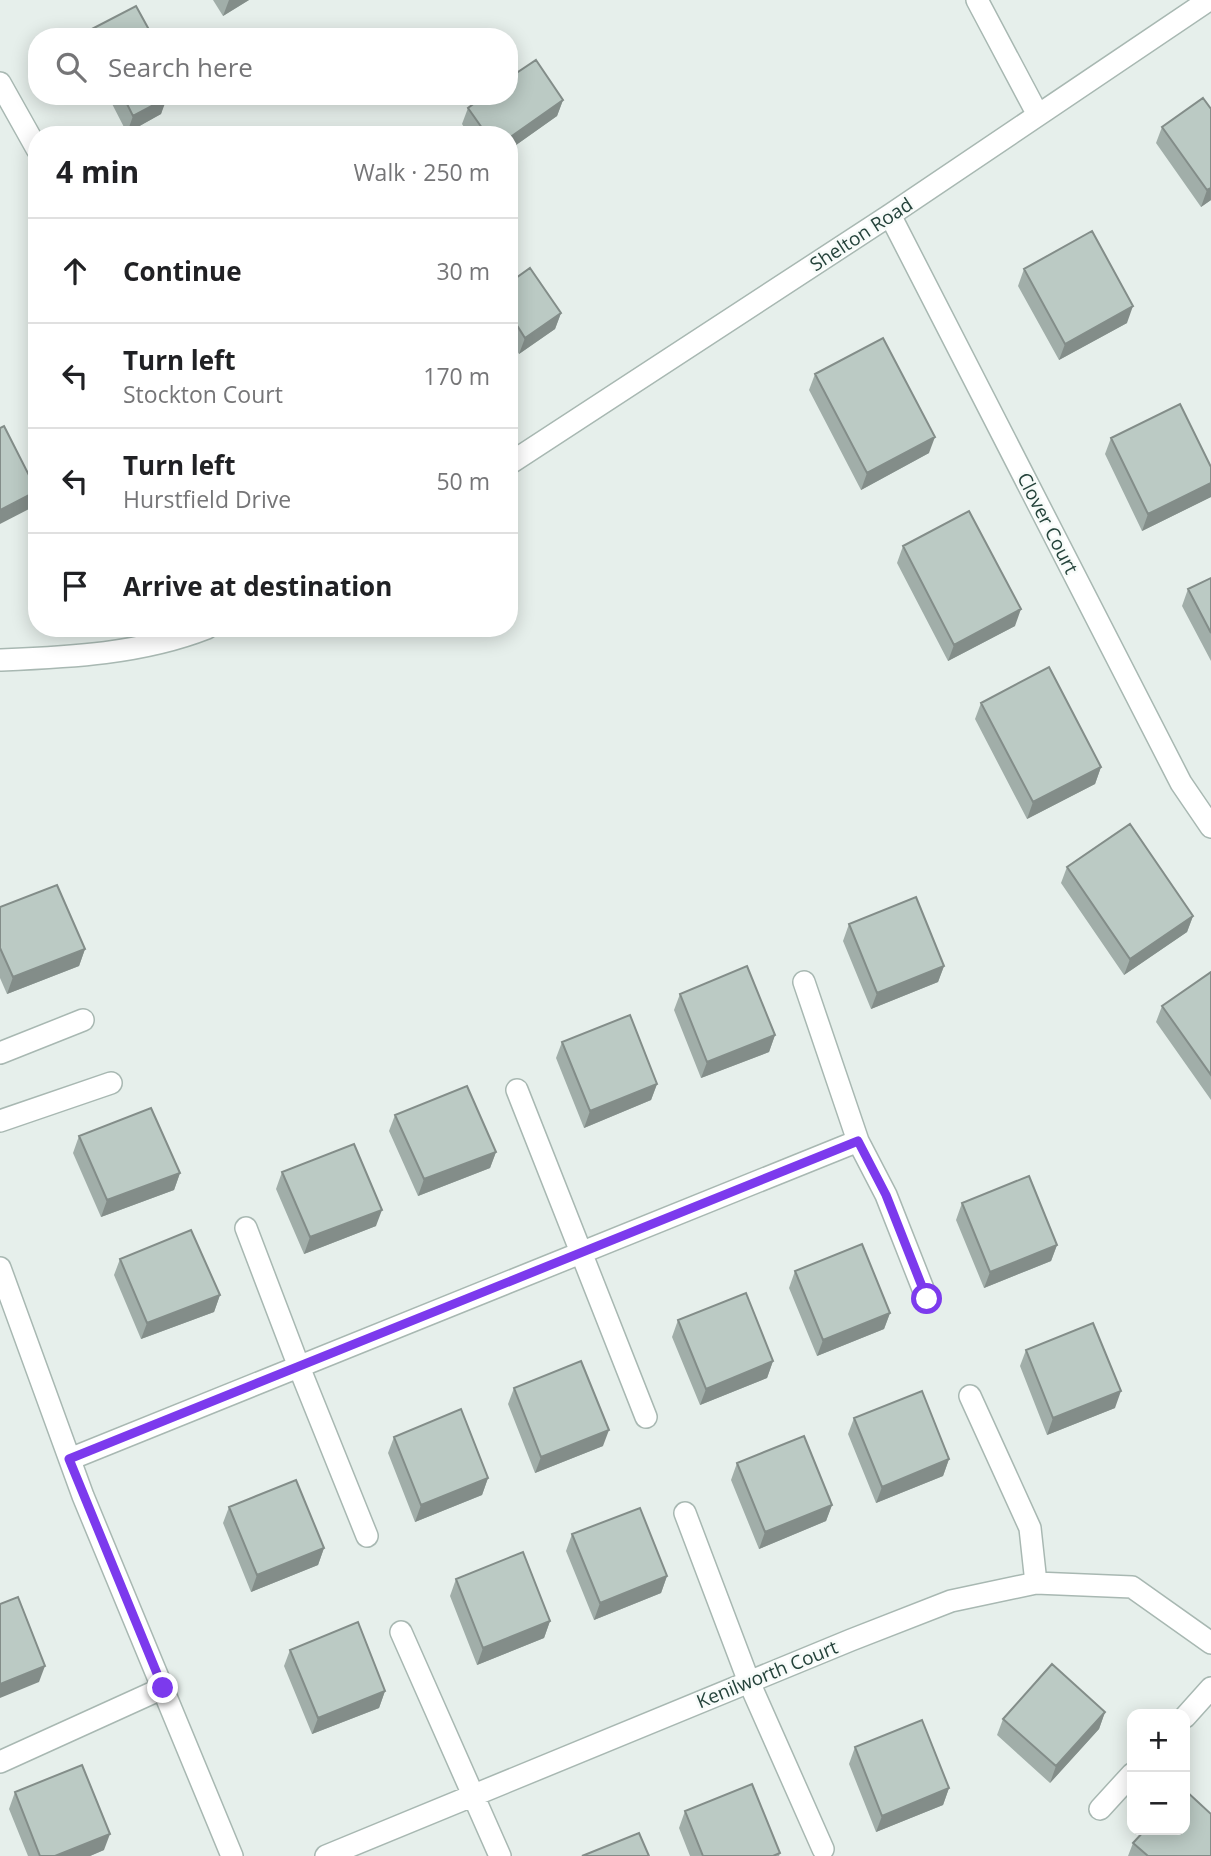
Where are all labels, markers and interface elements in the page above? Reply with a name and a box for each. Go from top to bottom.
search box [28,28,518,105]
icon: search [52,48,90,86]
text: Search here [108,49,253,85]
text: 4 min [56,151,139,192]
text: Walk · 250 m [353,156,490,188]
street label: Shelton Road [805,191,917,277]
icon: ahead [56,252,94,290]
text: Continue [123,253,242,289]
text: 30 m [436,255,490,287]
text: Turn left [123,342,235,378]
icon: left [56,357,94,395]
text: 170 m [423,360,490,392]
text: Stockton Court [123,378,283,410]
text: Turn left [123,447,235,483]
icon: left [56,462,94,500]
text: 50 m [436,465,490,497]
street label: Clover Court [1011,468,1085,578]
text: Hurstfield Drive [123,483,291,515]
icon: arrive [56,567,94,605]
text: Arrive at destination [123,568,392,604]
route start [911,1283,942,1314]
street label: Kenilworth Court [692,1634,842,1714]
route end [147,1672,178,1703]
map controls [1127,1709,1190,1835]
button: + [1127,1709,1190,1772]
button: − [1127,1772,1190,1835]

